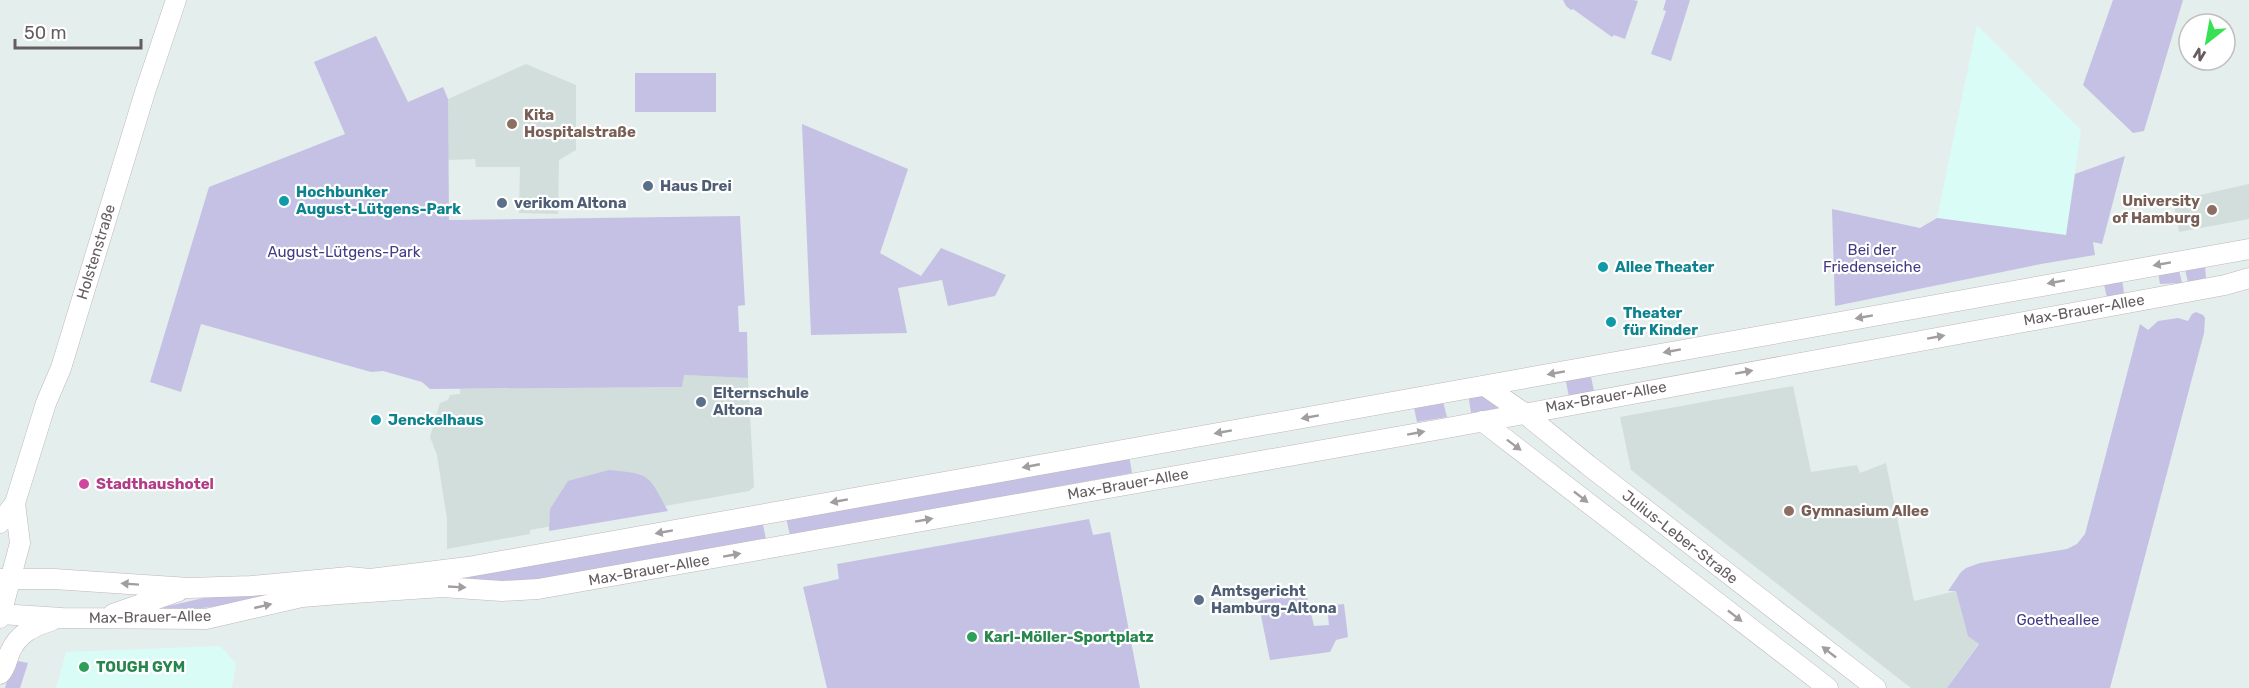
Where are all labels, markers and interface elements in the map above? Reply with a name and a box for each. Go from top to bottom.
scale bar [15,12,141,50]
north arrow [2177,12,2237,72]
text: 50 m [24,22,67,44]
text: N [2190,43,2209,66]
place label: Kita Hospitalstraße [524,106,636,141]
marker: Kita Hospitalstraße [505,117,519,131]
place label: Haus Drei [660,177,732,195]
marker: Haus Drei [641,179,655,193]
place label: Hochbunker August-Lütgens-Park [296,183,461,218]
place label: University of Hamburg [2112,192,2200,227]
marker: Hochbunker August-Lütgens-Park [277,194,291,208]
place label: verikom Altona [514,194,627,212]
marker: verikom Altona [495,196,509,210]
street label: Holstenstraße [73,202,119,302]
marker: University of Hamburg [2205,203,2219,217]
park label: Bei der Friedenseiche [1823,241,1921,276]
park label: August-Lütgens-Park [268,243,421,261]
place label: Allee Theater [1615,258,1715,276]
one-way arrow [2152,259,2171,268]
marker: Allee Theater [1596,260,1610,274]
one-way arrow [2047,278,2066,287]
street label: Max-Brauer-Allee [2022,291,2146,329]
place label: Theater für Kinder [1623,304,1698,339]
one-way arrow [1855,313,1874,322]
marker: Theater für Kinder [1604,315,1618,329]
one-way arrow [1926,332,1945,341]
one-way arrow [1663,347,1682,356]
one-way arrow [1734,367,1753,376]
one-way arrow [1546,368,1565,377]
street label: Max-Brauer-Allee [1544,378,1668,416]
place label: Elternschule Altona [713,384,809,419]
marker: Elternschule Altona [694,395,708,409]
place label: Jenckelhaus [388,411,484,429]
one-way arrow [1300,412,1319,421]
marker: Jenckelhaus [369,413,383,427]
one-way arrow [1213,428,1232,437]
one-way arrow [1406,428,1425,437]
one-way arrow [1507,439,1522,451]
one-way arrow [1021,462,1040,471]
street label: Max-Brauer-Allee [1066,465,1190,503]
place label: Stadthaushotel [96,475,214,493]
marker: Stadthaushotel [77,477,91,491]
street label: Julius-Leber-Straße [1619,486,1741,588]
one-way arrow [1573,490,1588,502]
one-way arrow [829,496,848,505]
place label: Gymnasium Allee [1801,502,1929,520]
marker: Gymnasium Allee [1782,504,1796,518]
one-way arrow [915,515,934,524]
one-way arrow [655,528,674,537]
one-way arrow [723,550,742,559]
street label: Max-Brauer-Allee [587,551,711,589]
one-way arrow [121,580,140,589]
place label: Amtsgericht Hamburg-Altona [1211,582,1337,617]
one-way arrow [447,583,466,592]
marker: Amtsgericht Hamburg-Altona [1192,593,1206,607]
one-way arrow [254,601,272,611]
street label: Max-Brauer-Allee [89,607,211,627]
one-way arrow [1727,610,1743,623]
park label: Goetheallee [2017,611,2099,629]
place label: Karl-Möller-Sportplatz [984,628,1154,646]
marker: Karl-Möller-Sportplatz [965,630,979,644]
one-way arrow [1822,647,1837,659]
place label: TOUGH GYM [96,658,185,676]
marker: TOUGH GYM [77,660,91,674]

